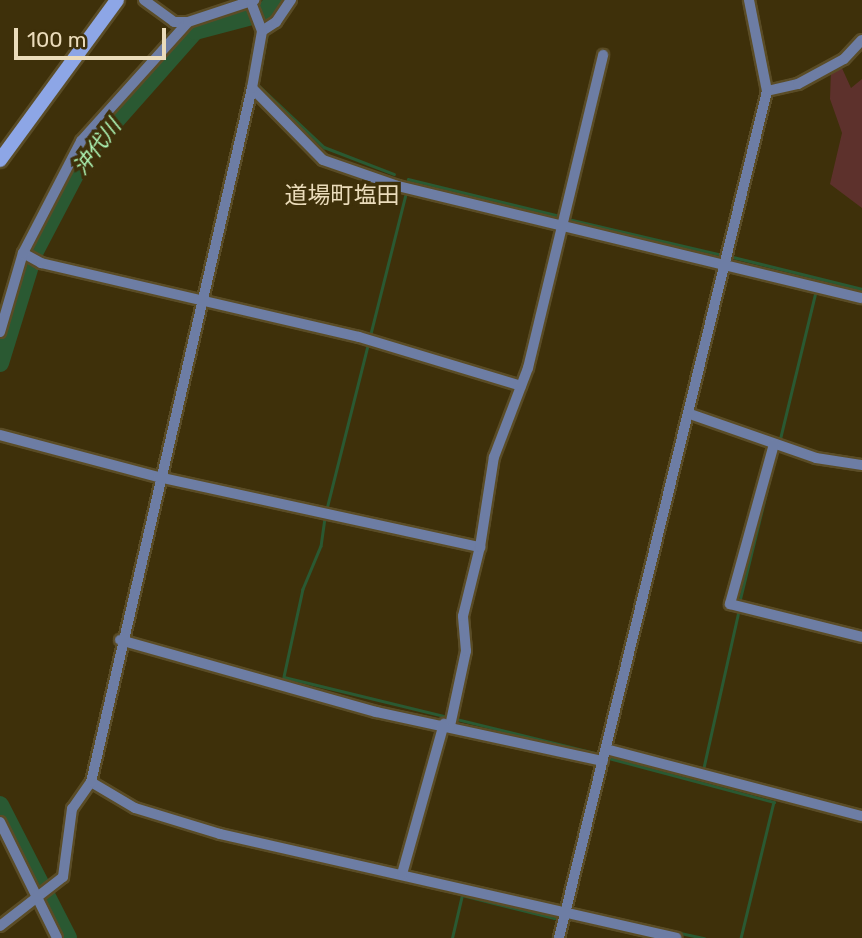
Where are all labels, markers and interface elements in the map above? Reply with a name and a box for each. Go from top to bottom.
scale bar [18,14,170,58]
text: 100 m [27,27,86,52]
water label: 沖代川 [68,114,126,180]
district label: 道場町塩田 [285,181,399,209]

